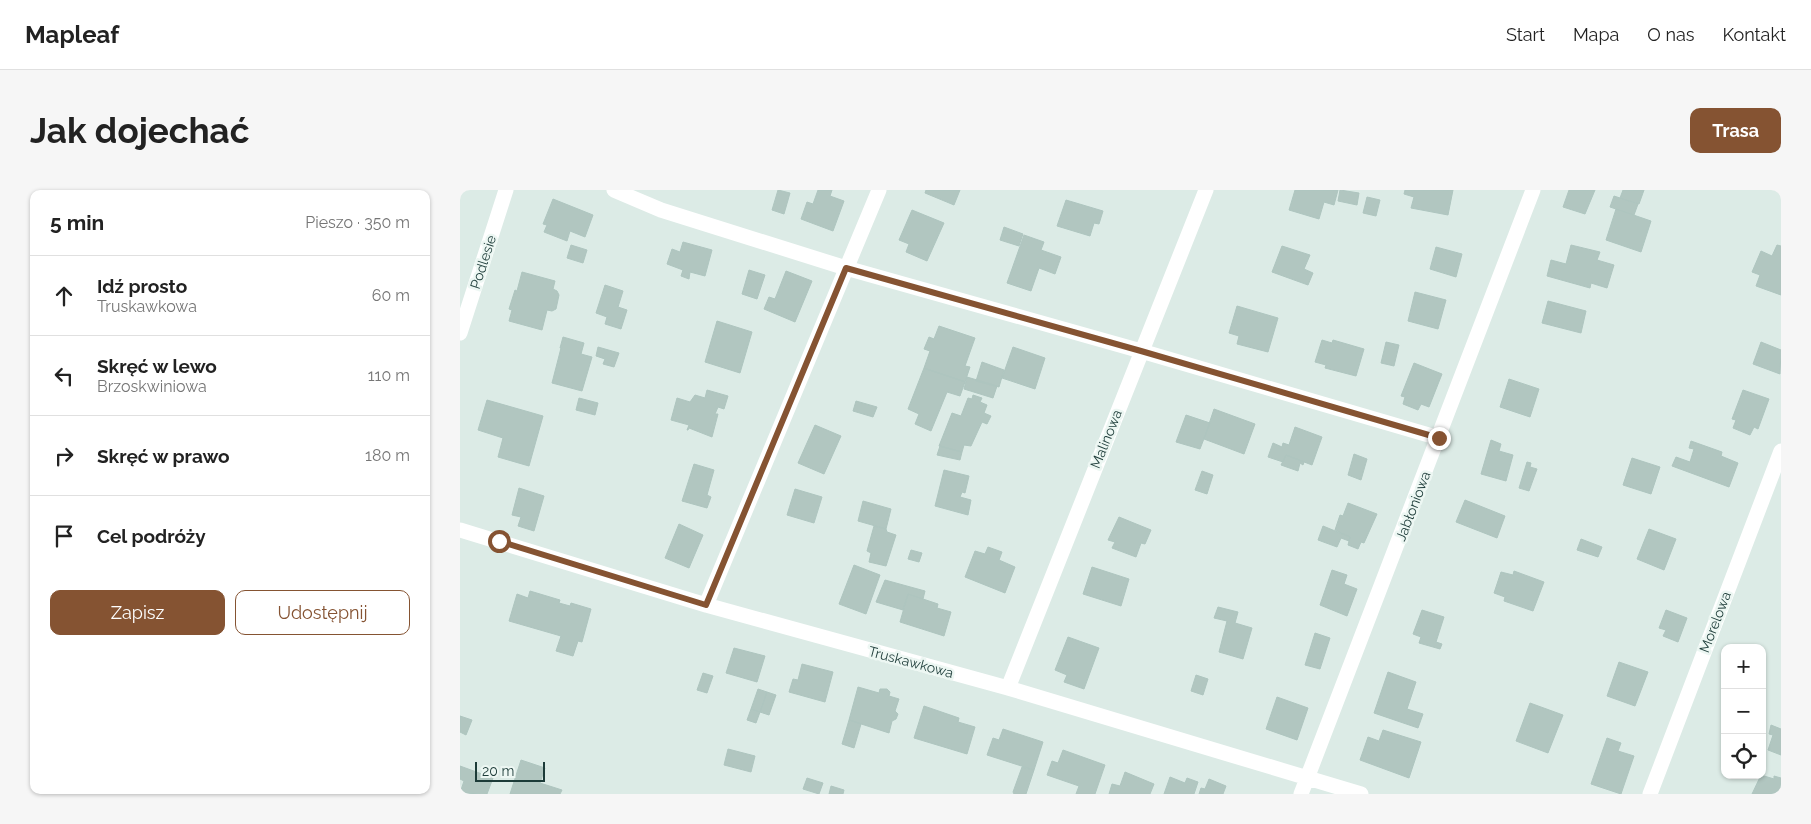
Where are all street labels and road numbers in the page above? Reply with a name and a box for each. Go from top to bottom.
street label: Podlesie [467,233,499,291]
street label: Malinowa [1087,407,1125,471]
street label: Jabłoniowa [1392,469,1434,543]
street label: Morelowa [1696,589,1734,655]
street label: Truskawkowa [867,643,955,681]

